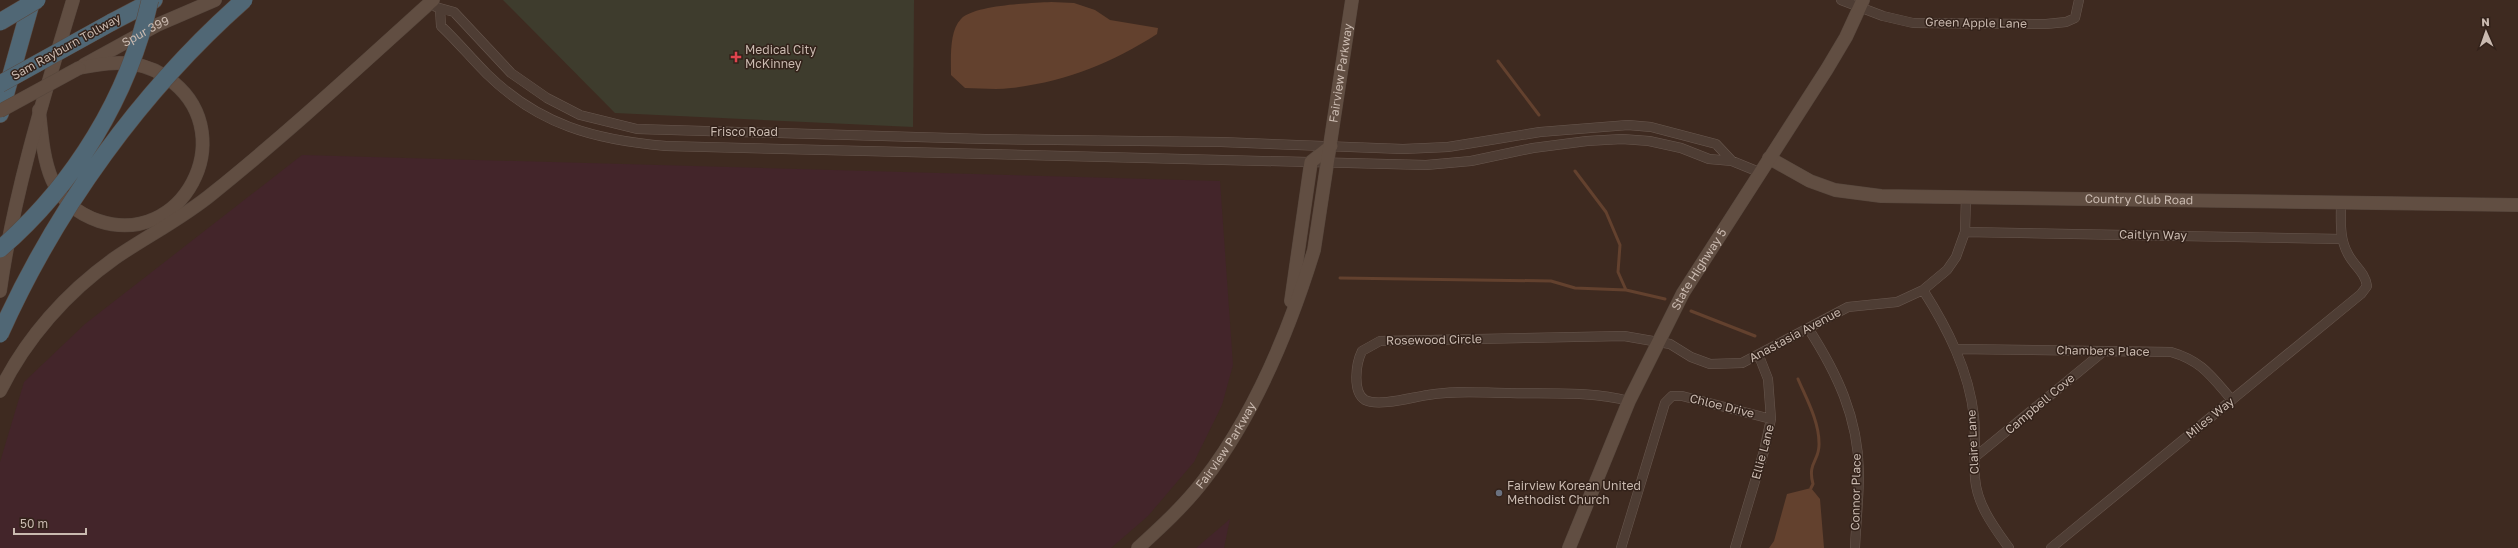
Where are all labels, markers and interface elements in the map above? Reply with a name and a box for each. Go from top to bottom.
street label: Sam Rayburn Tollway [8,10,123,83]
north arrow [2466,12,2506,52]
street label: Spur 399 [119,13,171,50]
street label: Green Apple Lane [1925,14,2027,31]
text: N [2481,15,2490,28]
street label: Fairview Parkway [1325,22,1355,124]
place label: Medical City McKinney [745,42,816,71]
marker: Medical City McKinney [730,51,742,63]
street label: Frisco Road [710,124,778,139]
street label: Country Club Road [2085,191,2193,207]
street label: State Highway 5 [1668,225,1730,312]
street label: Caitlyn Way [2119,226,2187,243]
street label: Anastasia Avenue [1746,304,1843,365]
street label: Rosewood Circle [1386,331,1482,348]
street label: Chambers Place [2056,342,2150,359]
street label: Campbell Cove [2002,370,2078,437]
street label: Chloe Drive [1688,390,1756,421]
street label: Miles Way [2182,393,2237,442]
street label: Fairview Parkway [1192,399,1259,491]
street label: Claire Lane [1963,409,1982,475]
street label: Ellie Lane [1748,423,1777,481]
street label: Connor Place [1847,453,1864,531]
place label: Fairview Korean United Methodist Church [1507,478,1641,507]
marker: Fairview Korean United Methodist Church [1494,488,1504,498]
scale bar [14,510,86,536]
text: 50 m [20,516,48,531]

